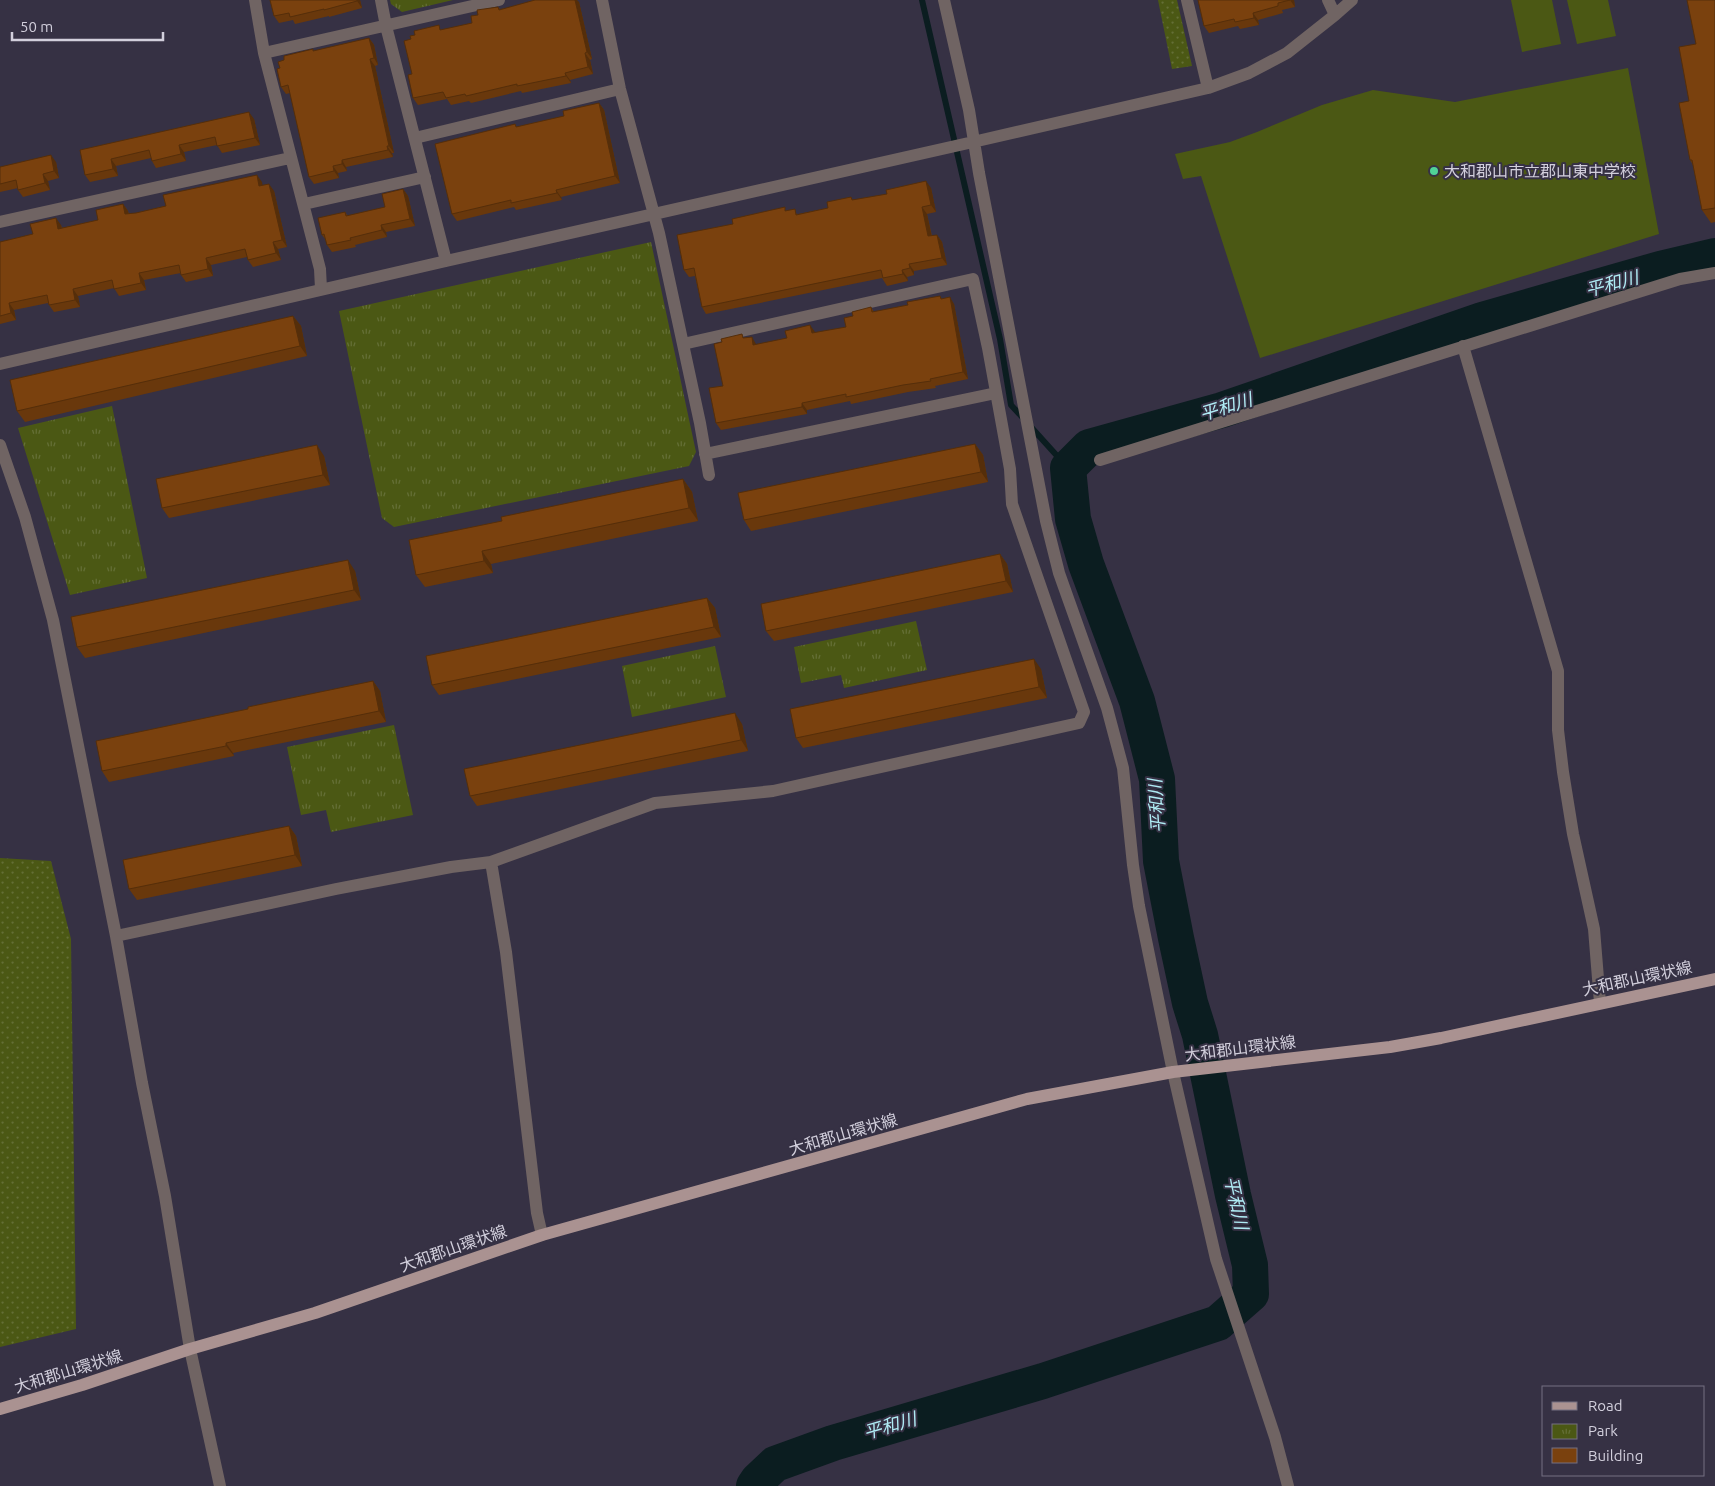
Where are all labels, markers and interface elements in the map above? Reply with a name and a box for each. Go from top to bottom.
scale bar [12,10,164,42]
text: 50 m [20,18,53,35]
place label: 大和郡山市立郡山東中学校 [1444,162,1636,180]
marker: 大和郡山市立郡山東中学校 [1428,165,1440,177]
water label: 平和川 [1583,266,1642,300]
water label: 平和川 [1197,388,1256,424]
water label: 平和川 [1144,776,1168,834]
street label: 大和郡山環状線 [1580,958,1694,998]
street label: 大和郡山環状線 [1183,1032,1297,1064]
street label: 大和郡山環状線 [787,1110,899,1158]
water label: 平和川 [1222,1174,1253,1233]
street label: 大和郡山環状線 [397,1221,509,1275]
street label: 大和郡山環状線 [12,1346,124,1396]
legend [1542,1386,1705,1476]
text: Road [1588,1397,1623,1414]
water label: 平和川 [861,1407,920,1442]
text: Park [1588,1422,1618,1439]
text: Building [1588,1447,1643,1464]

